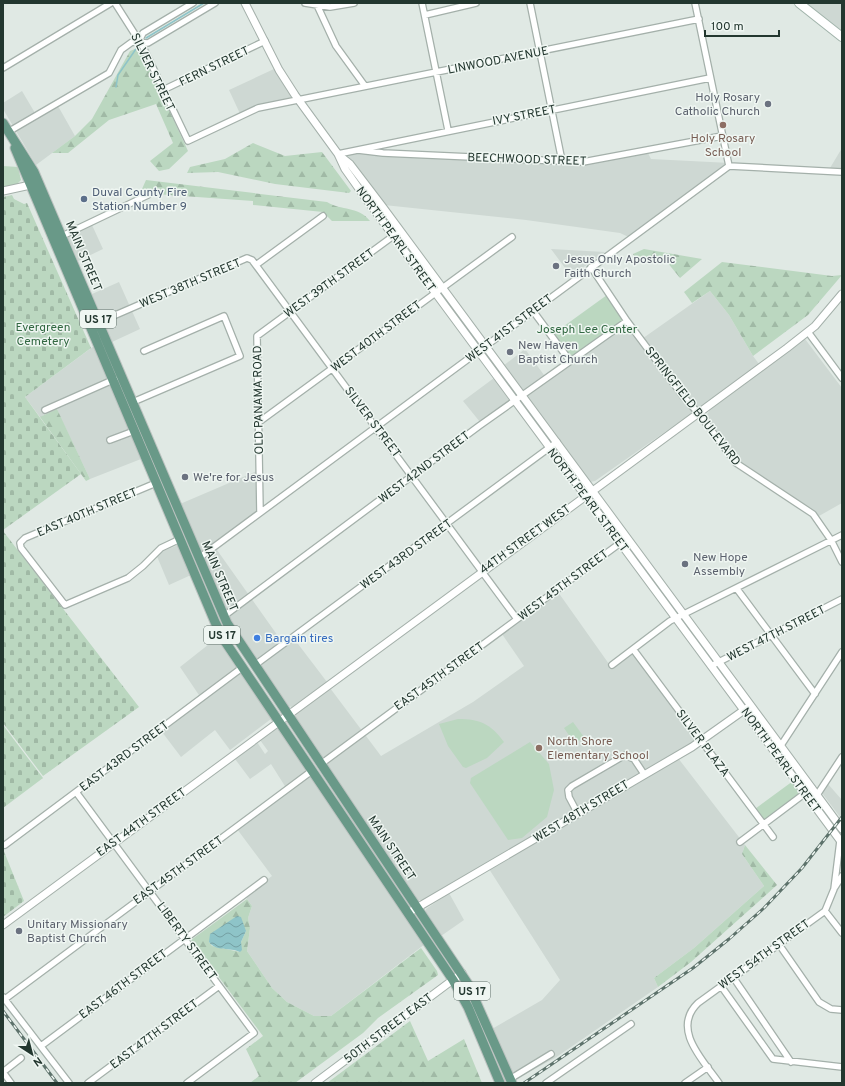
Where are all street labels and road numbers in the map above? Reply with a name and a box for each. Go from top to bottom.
street label: SILVER STREET [126,31,178,114]
street label: FERN STREET [177,43,252,91]
street label: LINWOOD AVENUE [446,43,550,79]
street label: IVY STREET [491,102,557,130]
street label: BEECHWOOD STREET [467,150,587,170]
street label: NORTH PEARL STREET [352,184,439,295]
street label: MAIN STREET [61,219,105,294]
street label: WEST 39TH STREET [281,245,378,322]
street label: WEST 38TH STREET [137,255,244,313]
street label: WEST 41ST STREET [463,291,556,367]
street label: WEST 40TH STREET [328,297,425,376]
road number: US 17 [80,310,116,328]
street label: SPRINGFIELD BOULEVARD [641,344,744,470]
street label: OLD PANAMA ROAD [250,345,268,455]
street label: SILVER STREET [340,384,404,461]
street label: WEST 42ND STREET [376,428,474,508]
street label: NORTH PEARL STREET [543,445,632,556]
street label: EAST 40TH STREET [35,485,140,541]
street label: 44TH STREET WEST [477,501,574,578]
street label: WEST 43RD STREET [357,516,456,594]
street label: MAIN STREET [197,539,241,614]
street label: WEST 45TH STREET [515,547,612,625]
street label: WEST 47TH STREET [724,602,829,666]
road number: US 17 [204,626,240,644]
street label: EAST 45TH STREET [391,639,488,715]
street label: NORTH PEARL STREET [737,705,824,816]
street label: SILVER PLAZA [672,707,733,780]
street label: EAST 43RD STREET [77,718,173,796]
street label: WEST 48TH STREET [531,777,632,847]
street label: EAST 44TH STREET [93,785,190,861]
street label: MAIN STREET [364,813,419,884]
street label: EAST 45TH STREET [130,833,227,909]
street label: LIBERTY STREET [152,899,220,984]
street label: WEST 54TH STREET [716,916,814,993]
street label: EAST 46TH STREET [76,946,171,1023]
road number: US 17 [454,982,490,1000]
street label: 50TH STREET EAST [341,990,436,1068]
street label: EAST 47TH STREET [107,996,202,1073]

